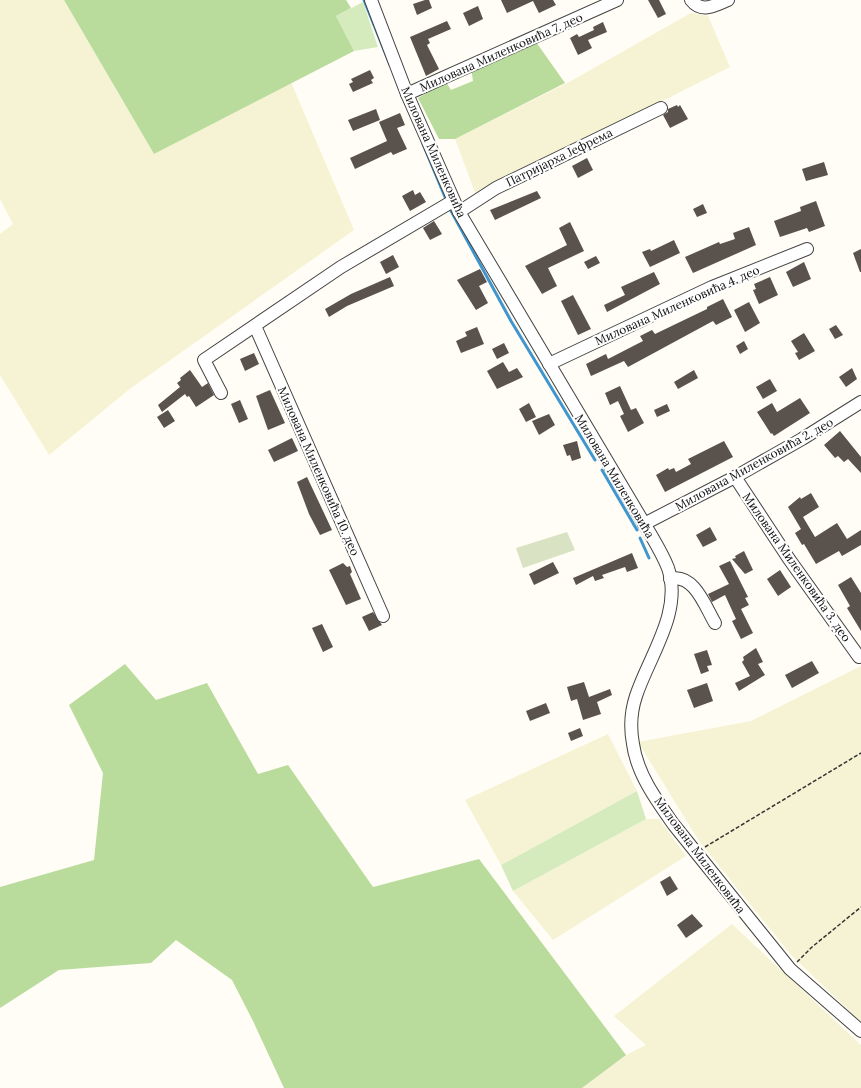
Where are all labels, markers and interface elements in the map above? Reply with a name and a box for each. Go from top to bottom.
street label: Милована Миленковића 7. део [417,9,585,95]
street label: Милована Миленковића [398,84,470,220]
street label: Патријарха Јефрема [503,125,615,189]
street label: Милована Миленковића 4. део [592,262,762,348]
street label: Милована Миленковића 10. део [275,384,363,558]
street label: Милована Миленковића [572,411,658,541]
street label: Милована Миленковића 2. део [672,414,836,514]
street label: Милована Миленковића 3. део [740,490,854,644]
street label: Милована Миленковића [651,794,749,916]

